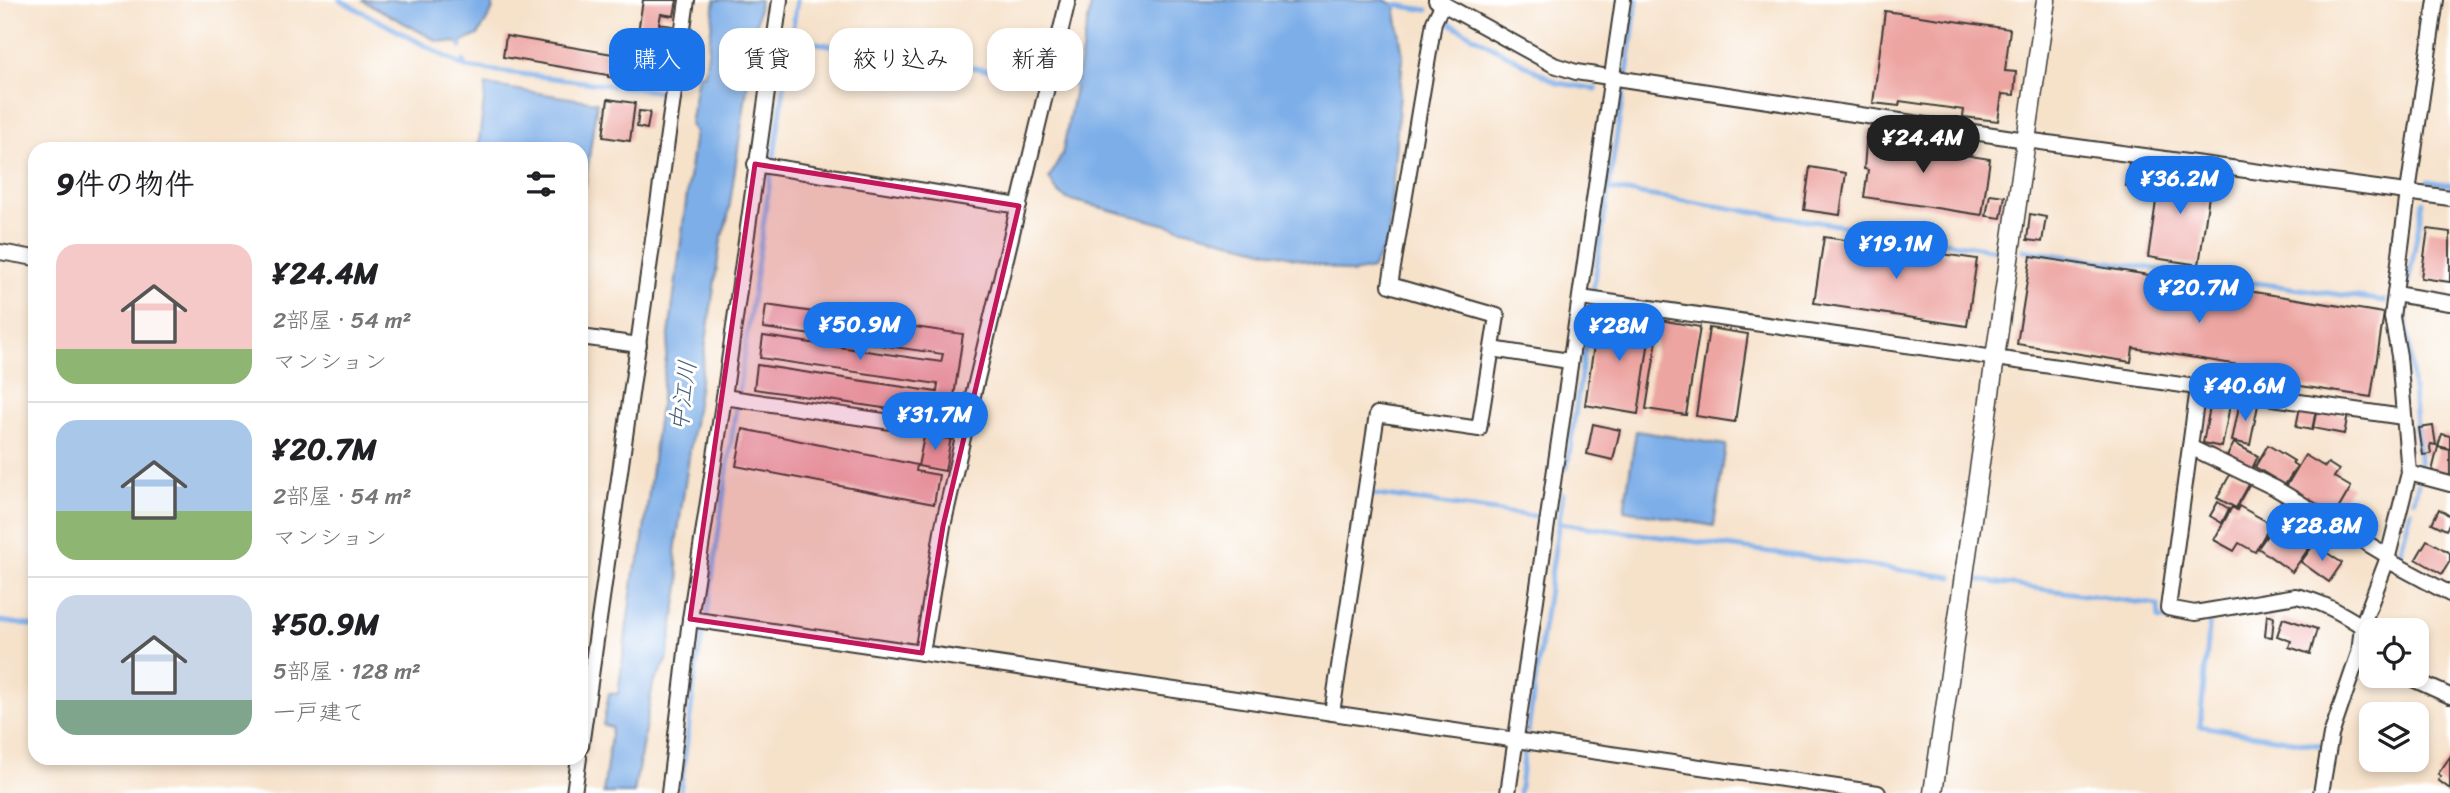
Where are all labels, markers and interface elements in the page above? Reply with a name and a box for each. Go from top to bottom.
chip: 購入 [609,28,705,91]
chip: 賃貸 [719,28,815,91]
chip: 絞り込み [829,28,973,91]
chip: 新着 [987,28,1083,91]
pin: ¥24.4M [1866,116,1980,175]
text: ¥24.4M [1883,117,1963,158]
pin: ¥36.2M [2123,156,2237,216]
text: 9件の物件 [56,157,194,211]
text: ¥36.2M [2141,158,2219,199]
icon: filters [522,165,560,203]
pin: ¥19.1M [1839,222,1953,281]
text: ¥19.1M [1860,223,1932,264]
text: ¥24.4M [273,246,378,300]
pin: ¥20.7M [2142,266,2256,325]
text: ¥20.7M [2159,267,2239,308]
icon: home [112,272,196,356]
text: 2部屋 · 54 m² [273,300,412,341]
pin: ¥50.9M [803,302,917,362]
text: ¥50.9M [819,304,901,345]
pin: ¥28M [1578,304,1660,363]
text: ¥28M [1590,305,1648,346]
text: マンション [273,341,387,382]
water label: 中江川 [657,357,709,435]
pin: ¥40.6M [2188,364,2302,423]
text: ¥40.6M [2205,365,2285,406]
pin: ¥31.7M [878,392,992,452]
text: ¥31.7M [898,394,972,435]
text: ¥20.7M [273,422,377,476]
icon: home [112,448,196,532]
text: 2部屋 · 54 m² [273,476,412,517]
pin: ¥28.8M [2265,504,2379,563]
text: ¥28.8M [2282,505,2362,546]
text: マンション [273,517,387,558]
text: ¥50.9M [273,597,379,651]
map controls [2359,618,2429,772]
button: locate [2359,618,2429,688]
icon: home [112,623,196,707]
text: 5部屋 · 128 m² [273,651,421,692]
text: 一戸建て [273,692,365,733]
button: layers [2359,702,2429,772]

